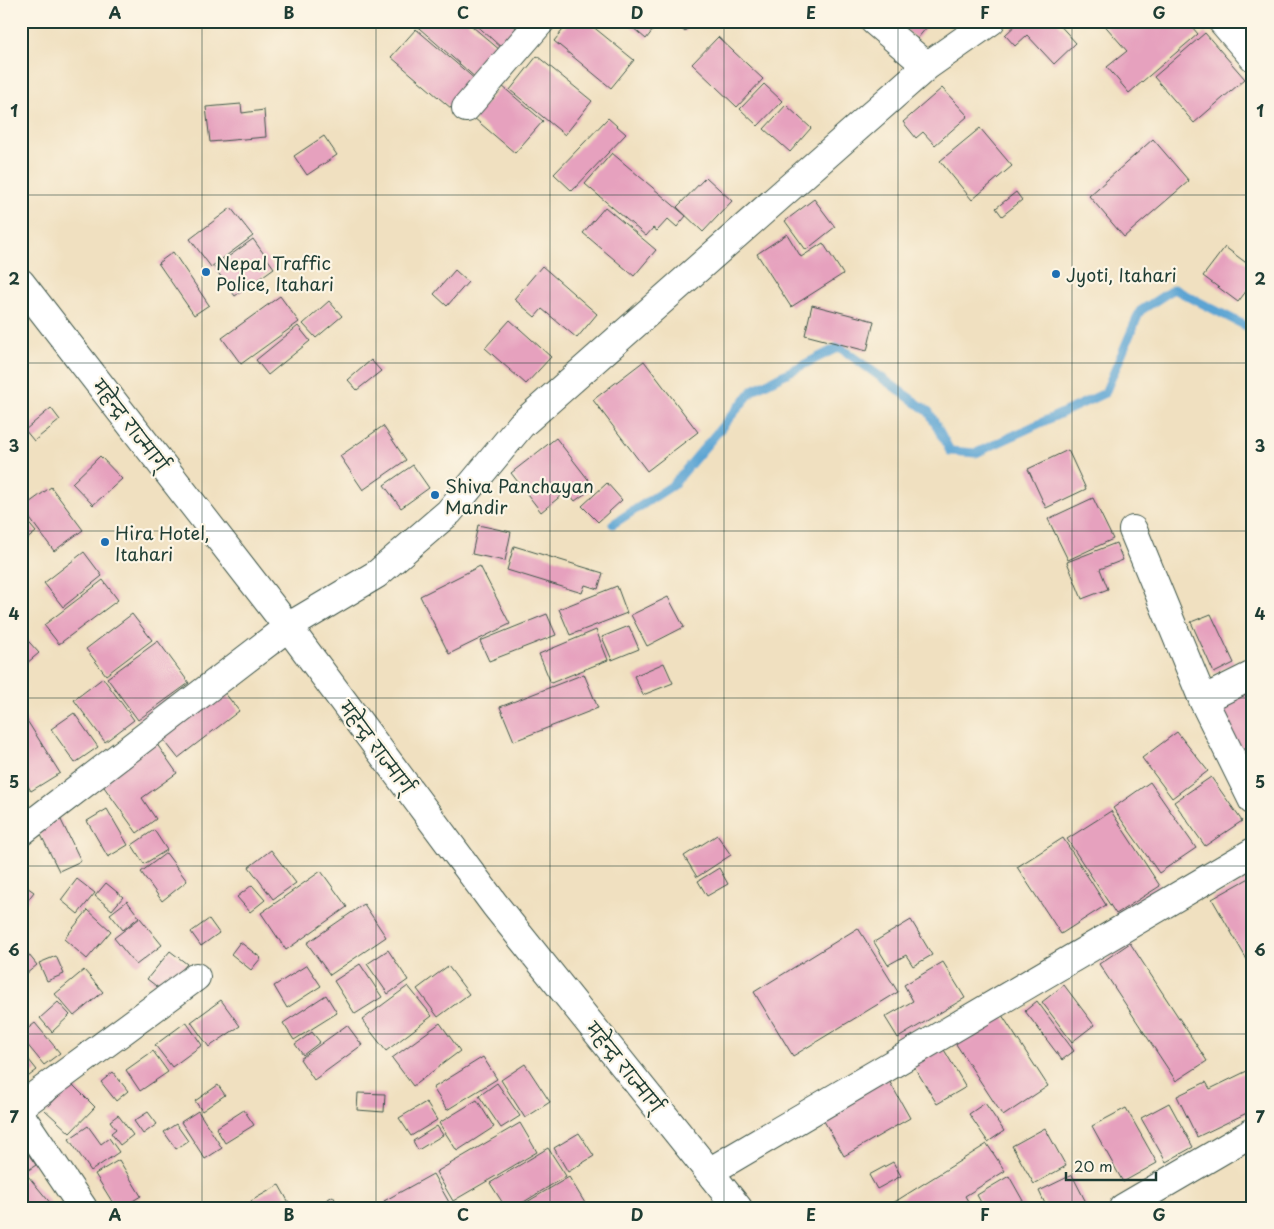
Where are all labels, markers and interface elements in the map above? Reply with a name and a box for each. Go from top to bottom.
text: A [109,0,122,24]
text: B [284,0,295,24]
text: C [457,0,469,24]
text: D [631,0,643,24]
text: E [806,0,816,24]
text: F [980,0,990,24]
text: G [1152,0,1166,24]
text: 1 [10,98,18,122]
text: 1 [1256,98,1264,122]
place label: Nepal Traffic Police, Itahari [216,249,334,297]
place label: Jyoti, Itahari [1066,261,1177,288]
text: 2 [8,266,20,290]
marker: Nepal Traffic Police, Itahari [200,266,212,278]
text: 2 [1254,266,1266,290]
marker: Jyoti, Itahari [1050,268,1062,280]
street label: महेन्द्र राज्मार्ग् [85,372,177,478]
text: 3 [9,433,19,457]
text: 3 [1255,433,1265,457]
place label: Shiva Panchayan Mandir [445,472,594,520]
marker: Shiva Panchayan Mandir [429,489,441,501]
place label: Hira Hotel, Itahari [115,519,210,567]
marker: Hira Hotel, Itahari [99,536,111,548]
text: 4 [9,601,20,625]
text: 4 [1255,601,1266,625]
street label: महेन्द्र राज्मार्ग् [332,694,422,801]
text: 5 [9,769,19,793]
text: 5 [1255,769,1265,793]
text: 6 [8,937,20,961]
text: 6 [1254,937,1266,961]
street label: महेन्द्र राज्मार्ग् [579,1014,672,1120]
text: 7 [9,1104,19,1128]
text: 7 [1255,1104,1265,1128]
scale bar [1066,1149,1156,1181]
text: 20 m [1074,1154,1113,1177]
text: A [109,1202,122,1226]
text: B [284,1202,295,1226]
text: C [457,1202,469,1226]
text: D [631,1202,643,1226]
text: E [806,1202,816,1226]
text: F [980,1202,990,1226]
text: G [1152,1202,1166,1226]

